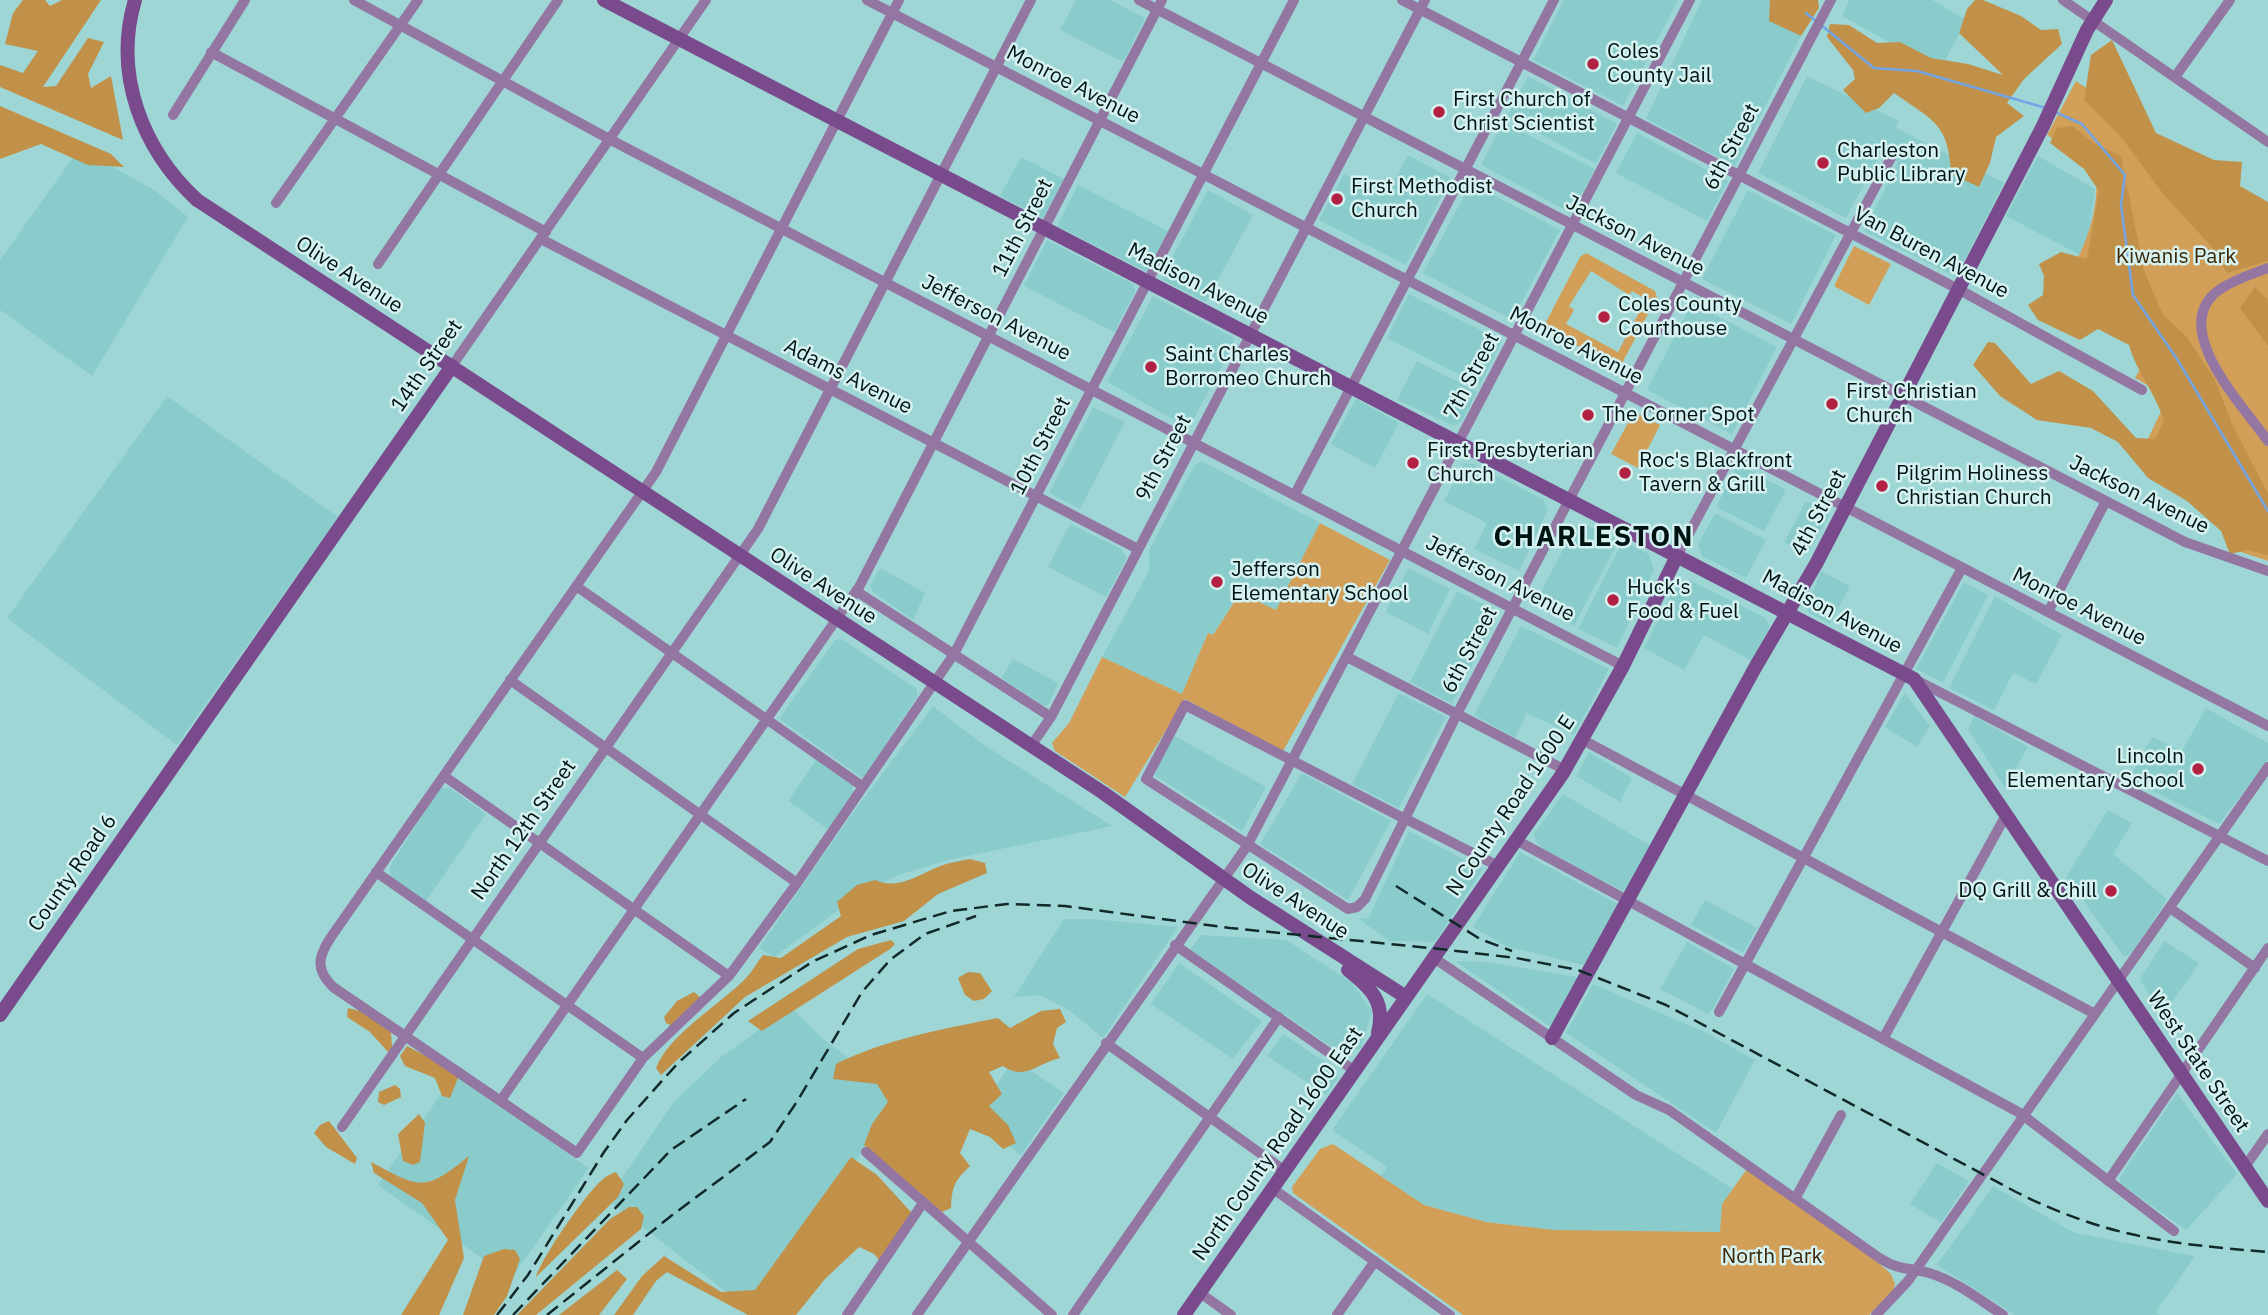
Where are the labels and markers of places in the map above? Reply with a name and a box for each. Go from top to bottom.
place label: Coles County Jail [1607,39,1711,89]
marker: Coles County Jail [1585,56,1601,72]
place label: First Church of Christ Scientist [1453,87,1595,137]
marker: First Church of Christ Scientist [1431,104,1447,120]
place label: Charleston Public Library [1837,138,1965,188]
marker: Charleston Public Library [1815,155,1831,171]
place label: First Methodist Church [1351,174,1493,224]
marker: First Methodist Church [1329,191,1345,207]
place label: Coles County Courthouse [1618,292,1742,342]
marker: Coles County Courthouse [1596,309,1612,325]
place label: Saint Charles Borromeo Church [1165,342,1331,392]
marker: Saint Charles Borromeo Church [1143,359,1159,375]
place label: First Christian Church [1846,379,1977,429]
marker: First Christian Church [1824,396,1840,412]
place label: The Corner Spot [1602,402,1755,428]
marker: The Corner Spot [1580,407,1596,423]
place label: First Presbyterian Church [1427,438,1593,488]
place label: Roc's Blackfront Tavern & Grill [1639,448,1792,498]
marker: First Presbyterian Church [1405,455,1421,471]
place label: Pilgrim Holiness Christian Church [1896,461,2052,511]
marker: Roc's Blackfront Tavern & Grill [1617,465,1633,481]
marker: Pilgrim Holiness Christian Church [1874,478,1890,494]
place label: Jefferson Elementary School [1231,557,1408,607]
marker: Jefferson Elementary School [1209,574,1225,590]
place label: Huck's Food & Fuel [1627,575,1739,625]
marker: Huck's Food & Fuel [1605,592,1621,608]
place label: Lincoln Elementary School [2007,744,2184,794]
marker: Lincoln Elementary School [2190,761,2206,777]
place label: DQ Grill & Chill [1958,878,2097,904]
marker: DQ Grill & Chill [2103,883,2119,899]

